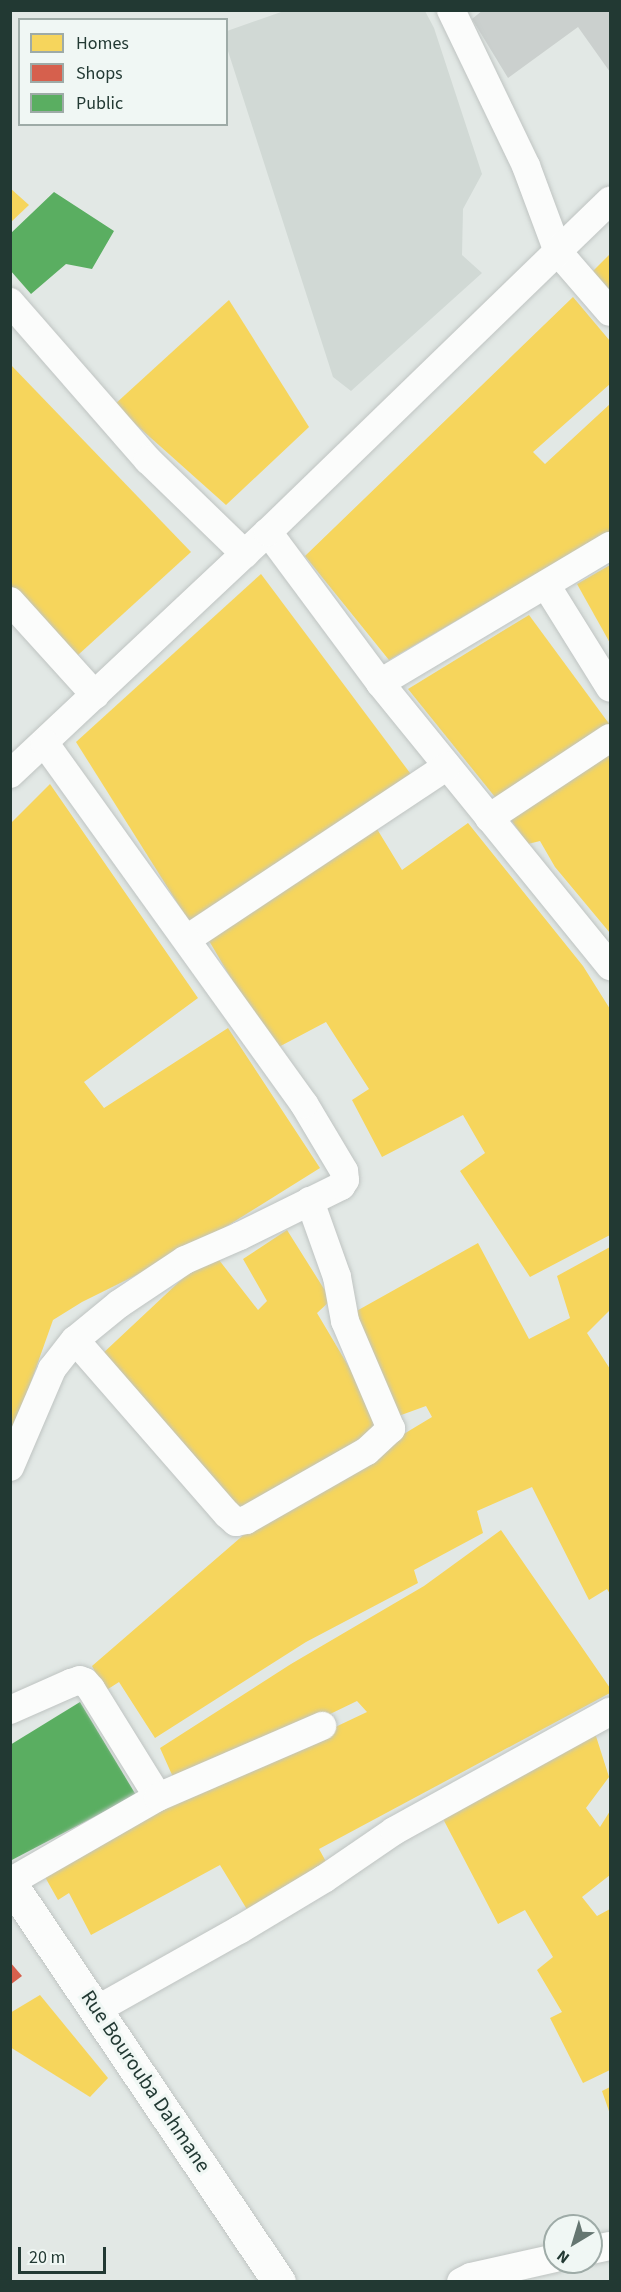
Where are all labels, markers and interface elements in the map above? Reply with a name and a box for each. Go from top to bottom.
legend [18,18,228,126]
text: Homes [76,31,129,56]
text: Shops [76,61,123,86]
text: Public [76,91,123,116]
street label: Rue Bourouba Dahmane [76,1985,216,2177]
north arrow [543,2214,603,2274]
scale bar [21,2235,110,2273]
text: 20 m [29,2245,65,2270]
text: N [552,2245,574,2269]

